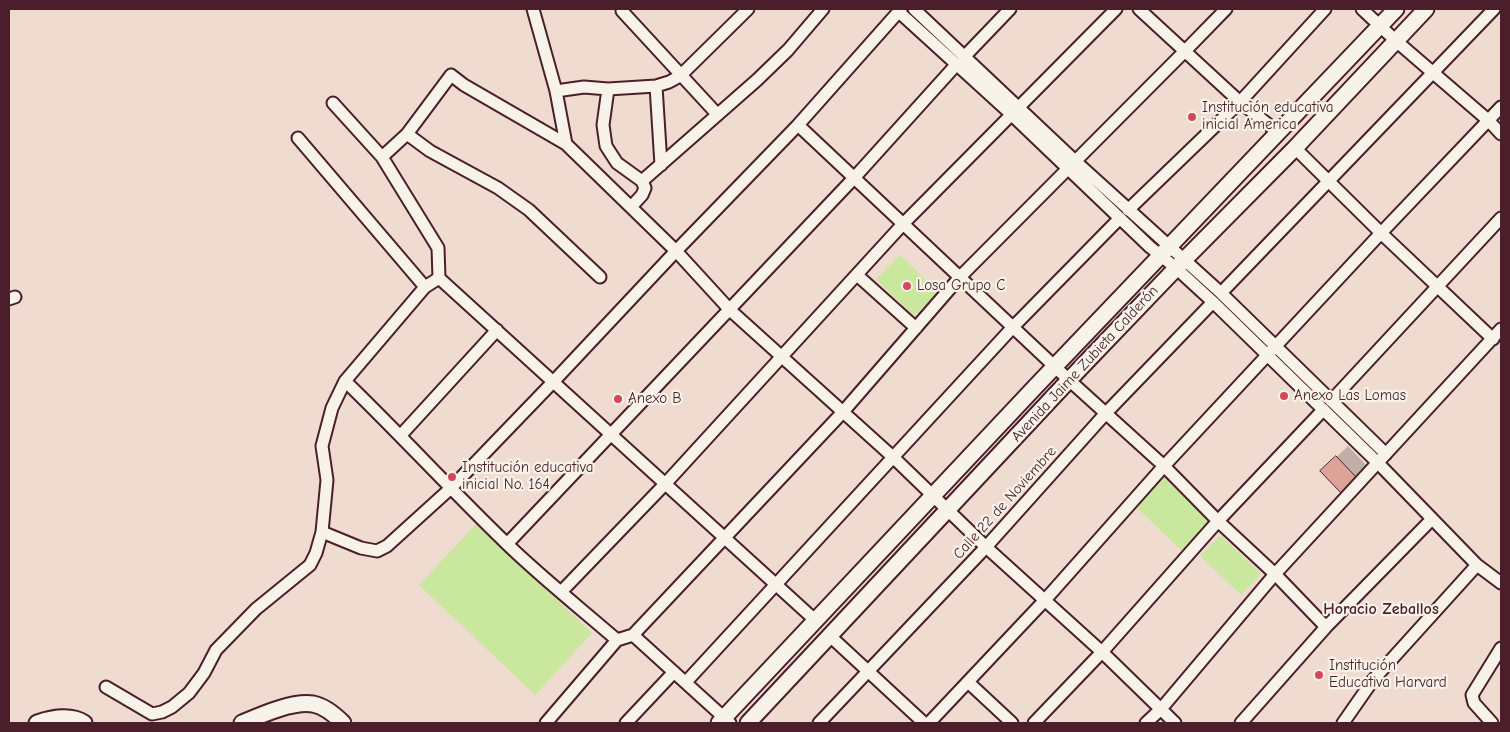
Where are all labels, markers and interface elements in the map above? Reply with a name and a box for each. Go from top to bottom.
place label: Institución educativa inicial America [1202,99,1333,134]
marker: Institución educativa inicial America [1186,111,1198,123]
place label: Losa Grupo C [917,277,1005,295]
marker: Losa Grupo C [901,280,913,292]
street label: Avenida Jaime Zubieta Calderón [1008,282,1162,446]
place label: Anexo Las Lomas [1294,387,1406,405]
place label: Anexo B [628,390,682,408]
marker: Anexo Las Lomas [1278,390,1290,402]
marker: Anexo B [612,393,624,405]
street label: Calle 22 de Noviembre [950,443,1060,563]
place label: Institución educativa inicial No. 164 [462,459,593,494]
marker: Institución educativa inicial No. 164 [446,471,458,483]
district label: Horacio Zeballos [1323,599,1439,619]
place label: Institución Educativa Harvard [1329,657,1447,692]
marker: Institución Educativa Harvard [1313,669,1325,681]

